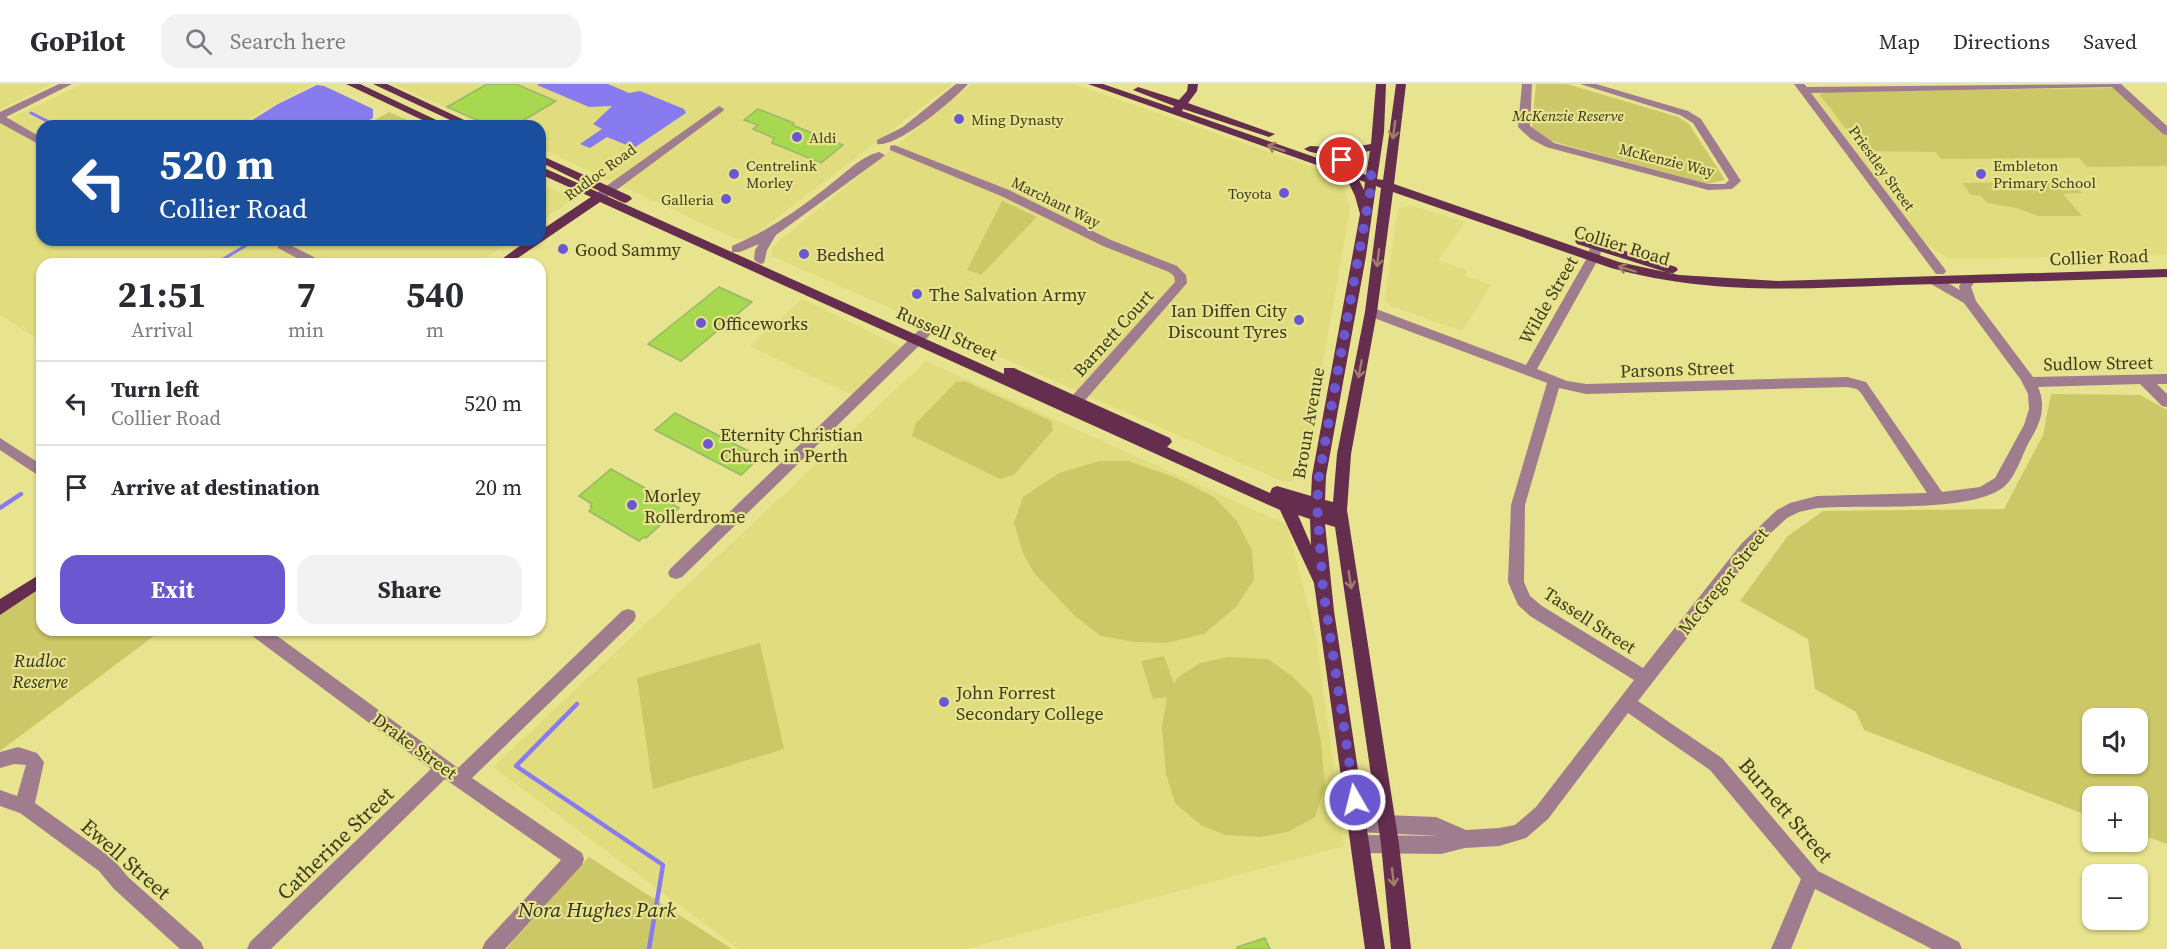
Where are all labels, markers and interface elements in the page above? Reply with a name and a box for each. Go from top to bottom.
search box [161,14,581,68]
text: GoPilot [30,22,125,60]
icon: search [182,25,215,58]
text: Search here [230,26,346,56]
text: Map [1879,27,1920,56]
text: Directions [1953,27,2050,56]
text: Saved [2083,27,2137,56]
park label: McKenzie Reserve [1511,105,1624,126]
place label: Ming Dynasty [971,109,1064,130]
marker: Ming Dynasty [952,112,966,126]
one-way arrow [1389,119,1400,139]
street label: Priestley Street [1844,121,1920,215]
place label: Aldi [809,127,836,148]
marker: Aldi [790,130,804,144]
pin [1316,134,1367,185]
text: 520 m [159,135,274,193]
street label: Rudloc Road [560,138,641,205]
street label: McKenzie Way [1617,138,1717,182]
one-way arrow [1267,141,1286,152]
icon: arrive [1325,143,1358,176]
icon: left [60,144,138,222]
place label: Centrelink Morley [746,155,818,193]
place label: Embleton Primary School [1993,155,2096,193]
marker: Centrelink Morley [727,167,741,181]
marker: Embleton Primary School [1974,167,1988,181]
street label: Marchant Way [1008,171,1104,233]
place label: Toyota [1228,183,1272,204]
marker: Toyota [1277,186,1291,200]
place label: Galleria [661,189,714,210]
text: Collier Road [159,190,307,227]
marker: Galleria [719,192,733,206]
street label: Collier Road [1571,219,1673,271]
place label: Good Sammy [575,237,682,262]
marker: Good Sammy [556,242,570,256]
place label: Bedshed [816,242,885,267]
street label: Collier Road [2049,243,2149,271]
marker: Bedshed [797,247,811,261]
one-way arrow [1372,247,1383,267]
street label: Wilde Street [1513,251,1583,349]
one-way arrow [1618,263,1637,274]
text: 21:51 [118,270,206,319]
text: 7 [296,270,316,319]
text: 540 [406,270,464,319]
place label: The Salvation Army [929,282,1087,307]
street label: Barnett Court [1067,284,1159,382]
marker: The Salvation Army [910,287,924,301]
place label: Ian Diffen City Discount Tyres [1168,298,1288,344]
street label: Russell Street [893,300,1002,366]
place label: Officeworks [713,311,808,336]
marker: Ian Diffen City Discount Tyres [1292,313,1306,327]
text: Arrival [131,316,193,344]
text: min [288,316,324,344]
text: m [426,316,444,344]
marker: Officeworks [694,316,708,330]
street label: Sudlow Street [2043,350,2153,376]
street label: Parsons Street [1619,355,1735,383]
one-way arrow [1354,359,1365,379]
street label: Broun Avenue [1286,365,1330,481]
text: Turn left [111,374,199,404]
icon: left [60,387,93,420]
text: 520 m [464,388,522,418]
text: Collier Road [111,404,221,432]
place label: Eternity Christian Church in Perth [720,422,863,468]
marker: Eternity Christian Church in Perth [701,437,715,451]
icon: arrive [60,471,93,504]
text: Arrive at destination [111,472,320,502]
text: 20 m [475,472,522,502]
place label: Morley Rollerdrome [644,483,746,529]
marker: Morley Rollerdrome [625,498,639,512]
street label: McGregor Street [1672,522,1774,640]
button: Exit [60,555,285,624]
button: Share [297,555,522,624]
one-way arrow [1344,570,1355,590]
street label: Tassell Street [1539,581,1641,659]
park label: Rudloc Reserve [11,648,69,694]
place label: John Forrest Secondary College [955,680,1104,726]
marker: John Forrest Secondary College [937,695,951,709]
street label: Drake Street [368,707,462,785]
map controls [2082,708,2148,930]
button: sound [2082,708,2148,774]
street label: Burnett Street [1732,751,1840,869]
position arrow [1323,768,1387,832]
street label: Catherine Street [270,780,400,906]
button: + [2082,786,2148,852]
street label: Ewell Street [75,812,177,906]
button: − [2082,864,2148,930]
one-way arrow [1387,867,1398,887]
park label: Nora Hughes Park [517,895,676,924]

